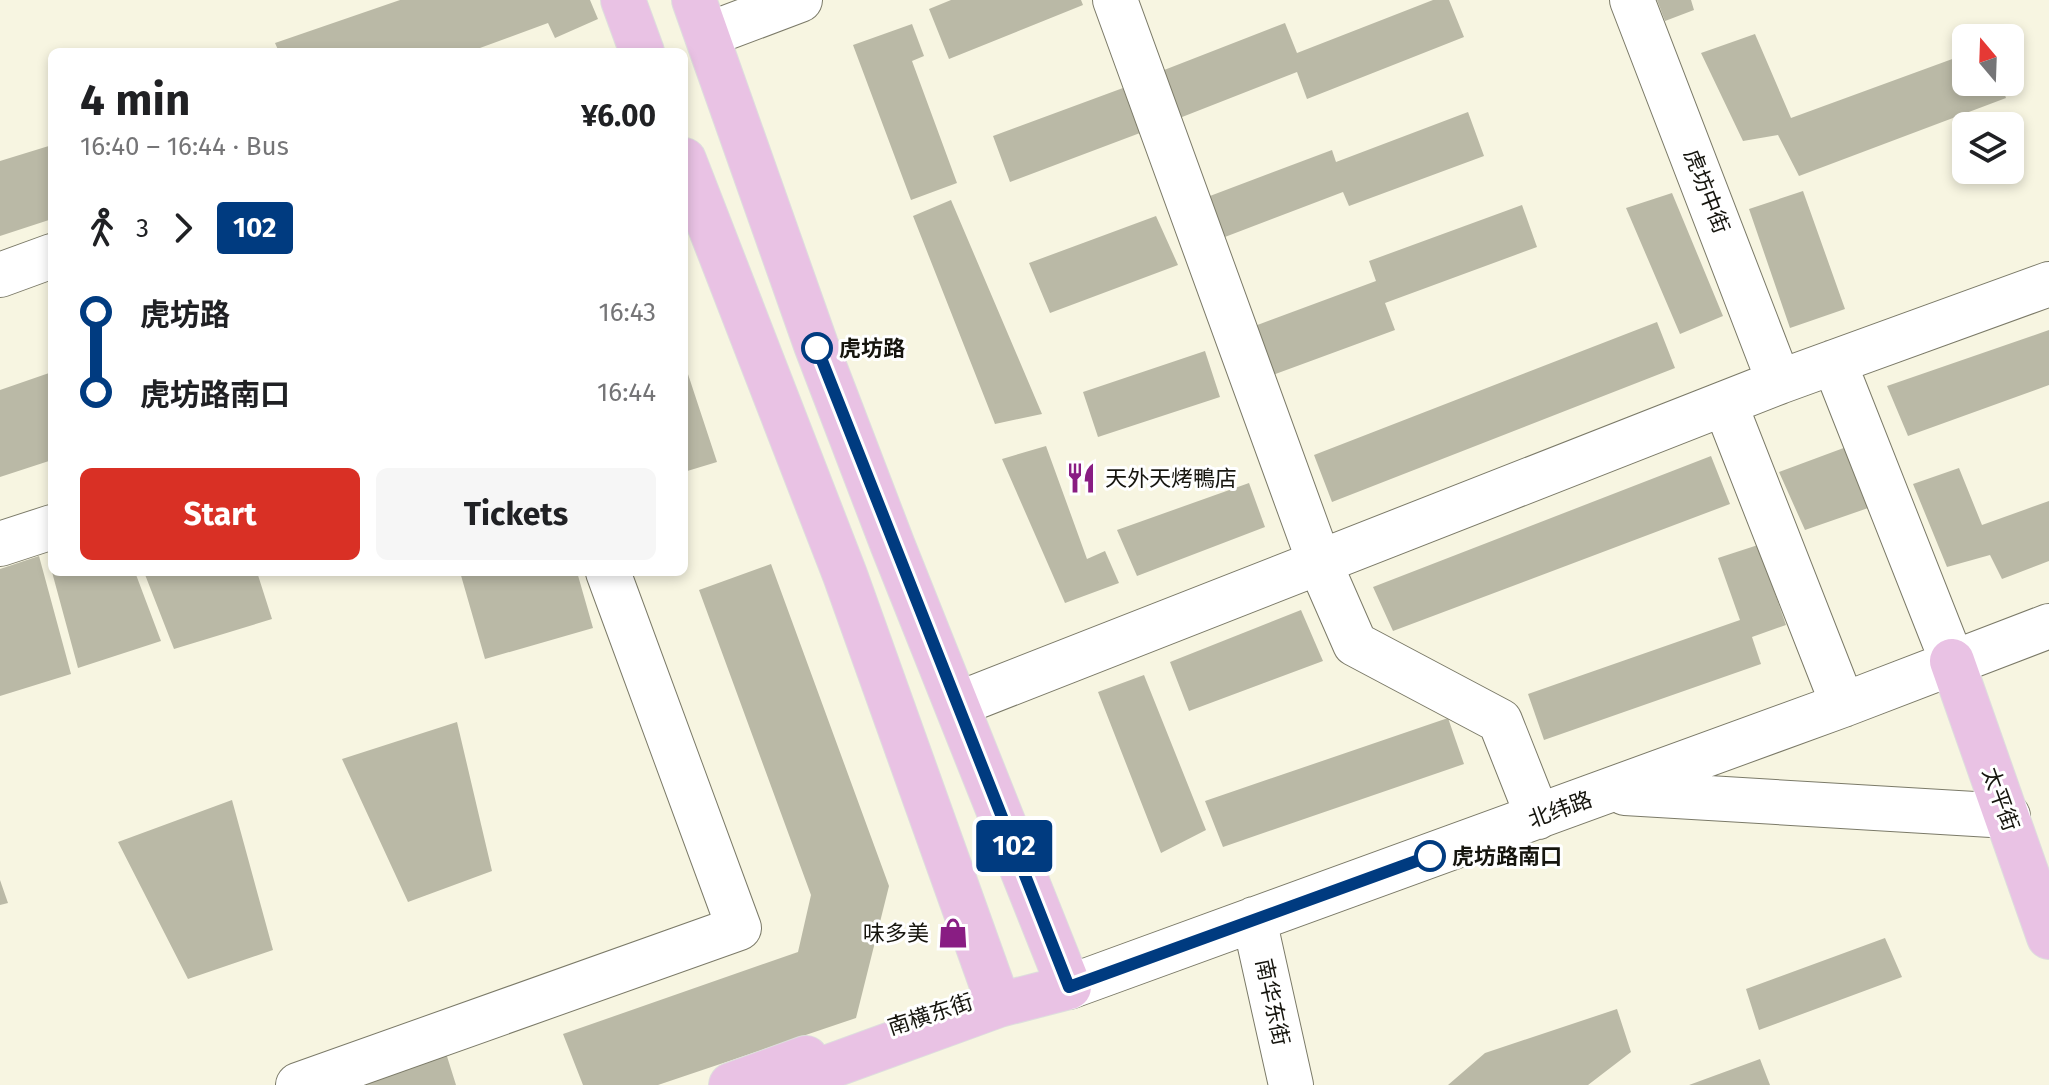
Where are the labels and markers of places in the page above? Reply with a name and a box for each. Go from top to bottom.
marker: 虎坊路 [802,333,832,363]
place label: 虎坊路 [839,335,905,362]
restaurant icon: 天外天烤鴨店 [1064,461,1098,495]
place label: 天外天烤鴨店 [1105,465,1237,492]
marker: 虎坊路南口 [1415,841,1445,871]
place label: 虎坊路南口 [1452,843,1562,870]
shop icon: 味多美 [936,916,970,950]
place label: 味多美 [863,920,929,947]

